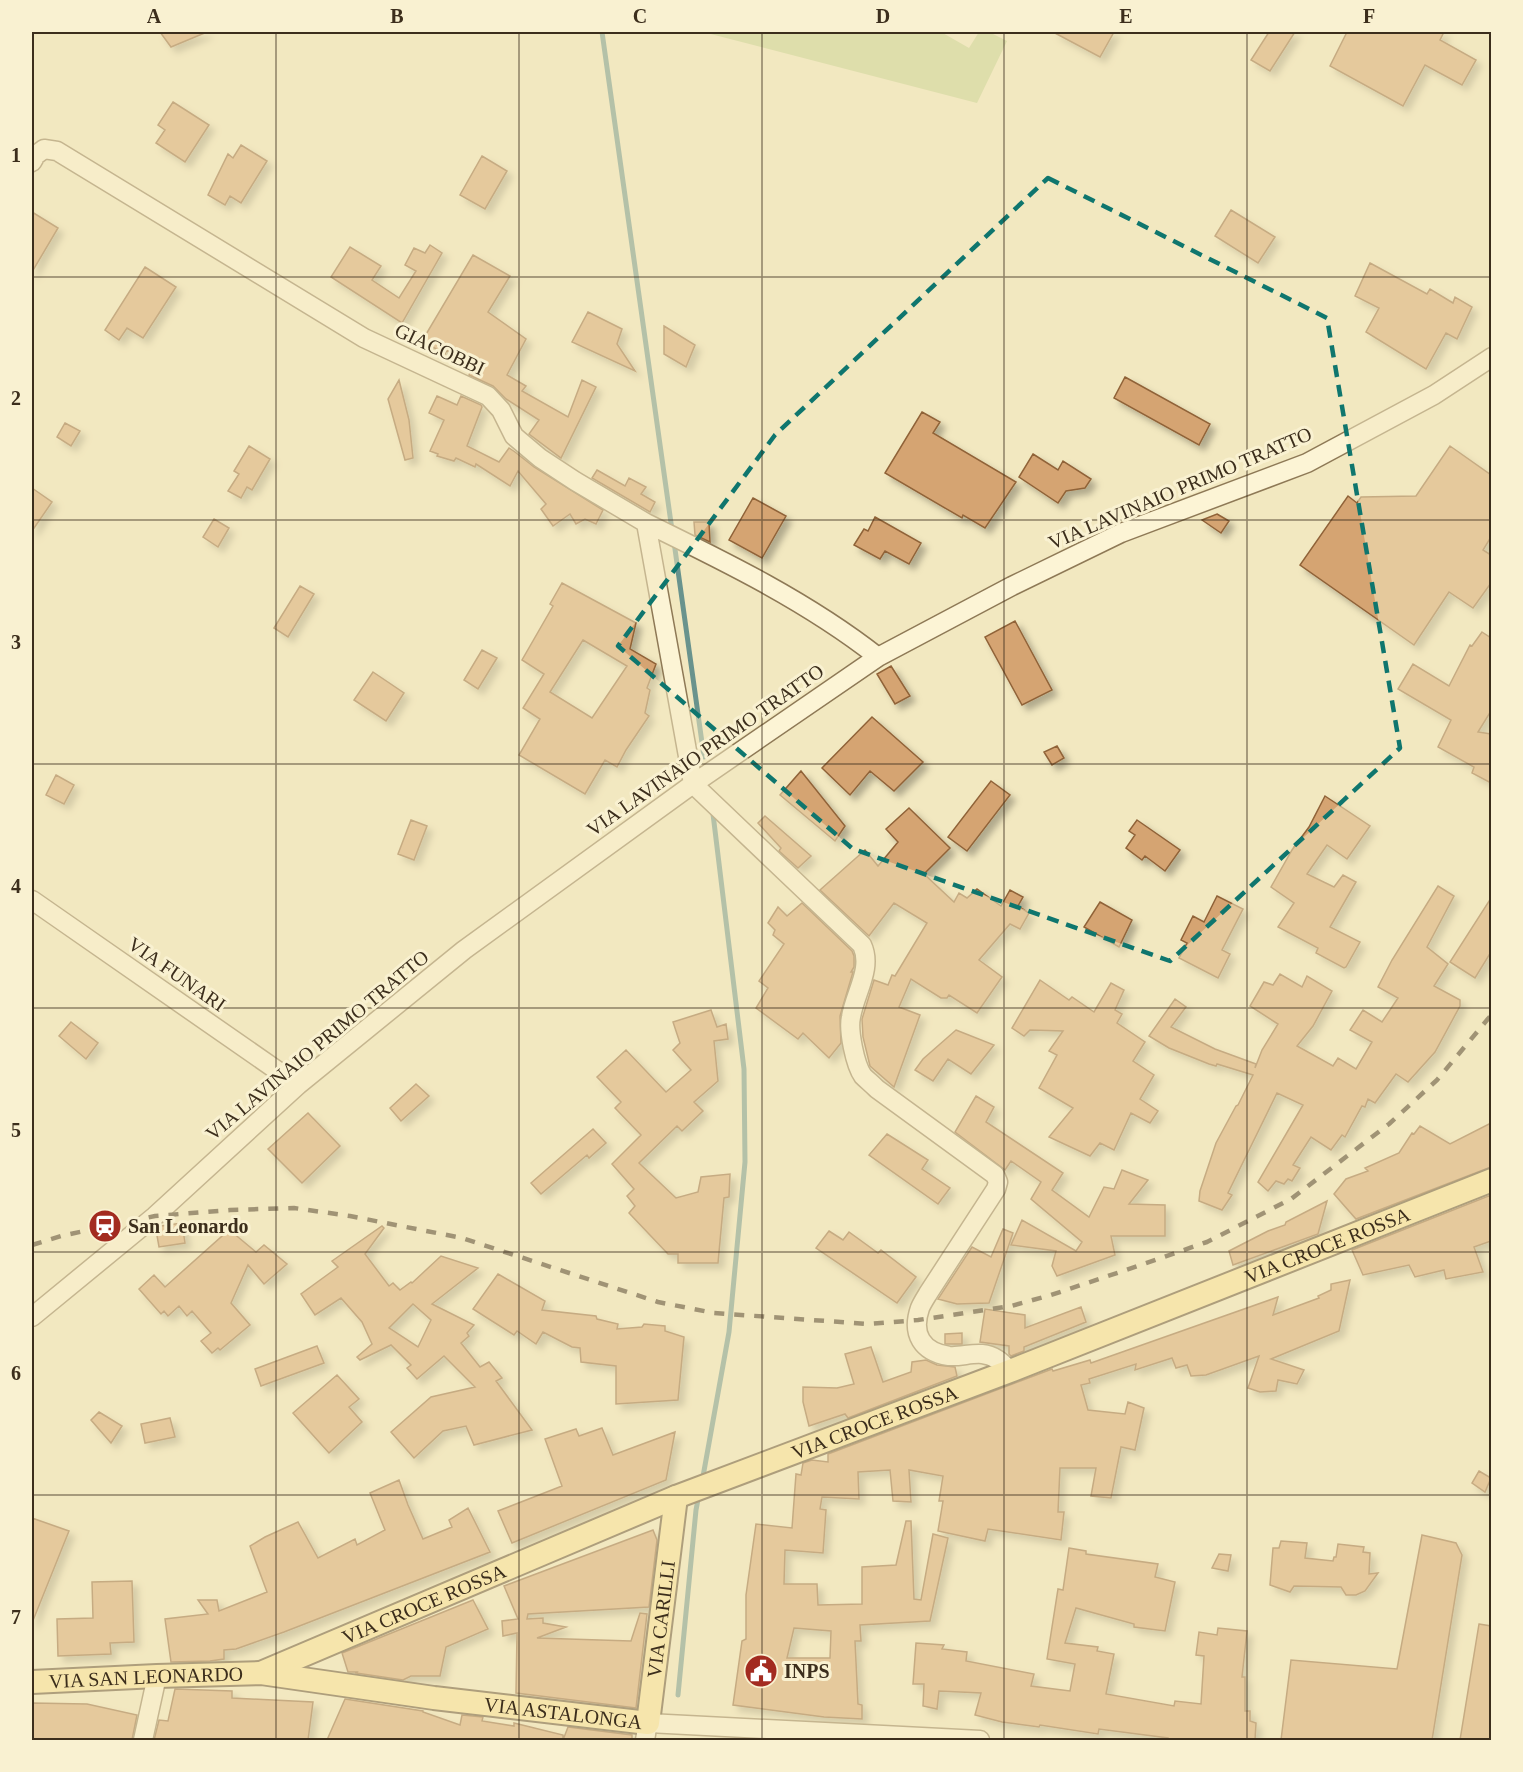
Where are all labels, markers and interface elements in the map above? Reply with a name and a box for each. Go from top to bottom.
text: A [147,5,162,27]
text: B [390,5,404,27]
text: C [633,5,647,27]
text: D [876,5,890,27]
text: E [1119,5,1133,27]
text: F [1363,5,1375,27]
text: 1 [11,144,21,166]
street label: GIACOBBI [392,319,488,379]
text: 2 [11,387,21,409]
street label: VIA LAVINAIO PRIMO TRATTO [1045,422,1315,554]
text: 3 [11,631,21,653]
street label: VIA LAVINAIO PRIMO TRATTO [582,660,828,840]
text: 4 [11,875,21,897]
street label: VIA FUNARI [124,932,230,1016]
street label: VIA LAVINAIO PRIMO TRATTO [201,945,433,1145]
text: 5 [11,1119,21,1141]
street label: VIA CROCE ROSSA [1242,1203,1413,1288]
station icon: San Leonardo [87,1208,123,1244]
place label: San Leonardo [128,1215,249,1237]
text: 6 [11,1362,21,1384]
street label: VIA CROCE ROSSA [788,1381,961,1463]
street label: VIA CROCE ROSSA [339,1559,510,1648]
street label: VIA CARILLI [643,1559,679,1679]
text: 7 [11,1606,21,1628]
public building icon: INPS [743,1653,779,1689]
place label: INPS [784,1660,830,1682]
street label: VIA SAN LEONARDO [48,1663,243,1692]
street label: VIA ASTALONGA [483,1693,644,1733]

